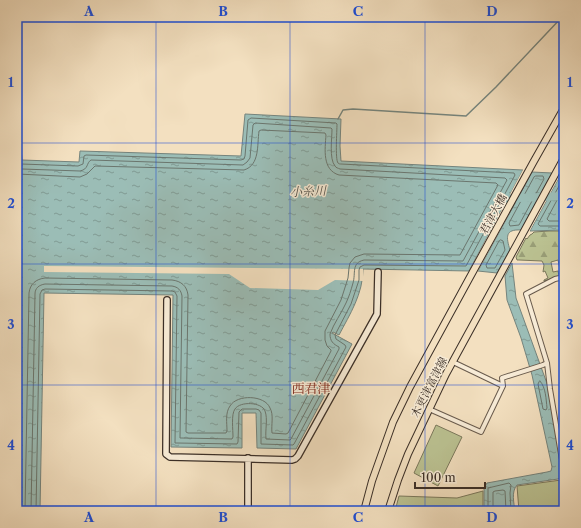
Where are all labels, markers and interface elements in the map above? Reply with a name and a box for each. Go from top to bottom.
text: A [83,3,95,19]
text: B [218,3,228,19]
text: C [353,3,363,19]
text: D [486,3,498,19]
text: 1 [8,74,14,90]
text: 1 [567,74,573,90]
water label: 小糸川 [290,183,328,199]
street label: 君津大橋 [476,191,510,237]
text: 2 [7,195,15,211]
text: 2 [566,195,574,211]
text: 3 [7,316,15,332]
text: 3 [566,316,574,332]
street label: 木更津富津線 [408,354,450,420]
district label: 西君津 [291,380,331,396]
text: 4 [7,437,15,453]
text: 4 [566,437,574,453]
scale bar [415,464,485,490]
text: 100 m [421,470,456,485]
text: A [83,509,95,525]
text: B [218,509,228,525]
text: C [353,509,363,525]
text: D [486,509,498,525]

